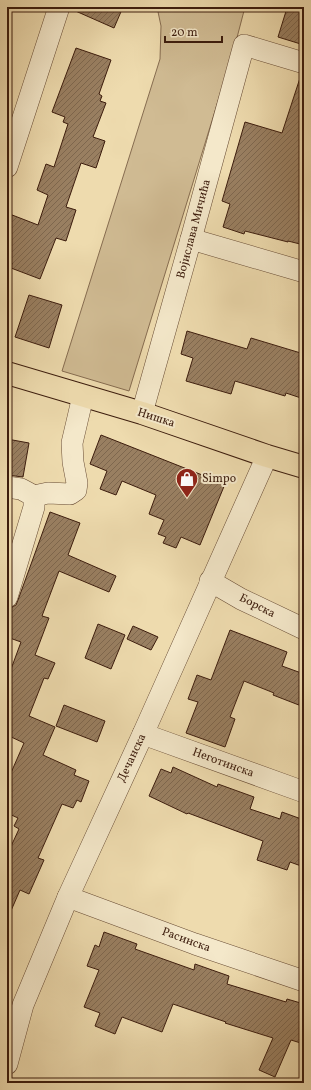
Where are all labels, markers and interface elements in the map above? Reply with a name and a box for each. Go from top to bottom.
scale bar [165,18,222,44]
text: 20 m [171,25,198,41]
street label: Војислава Мичића [173,178,215,280]
street label: Нишка [135,404,177,432]
shop icon: Simpo [174,466,200,499]
place label: Simpo [202,471,236,487]
street label: Борска [236,590,278,622]
street label: Дечанска [114,731,150,785]
street label: Неготинска [190,744,256,782]
street label: Расинска [159,924,213,956]

